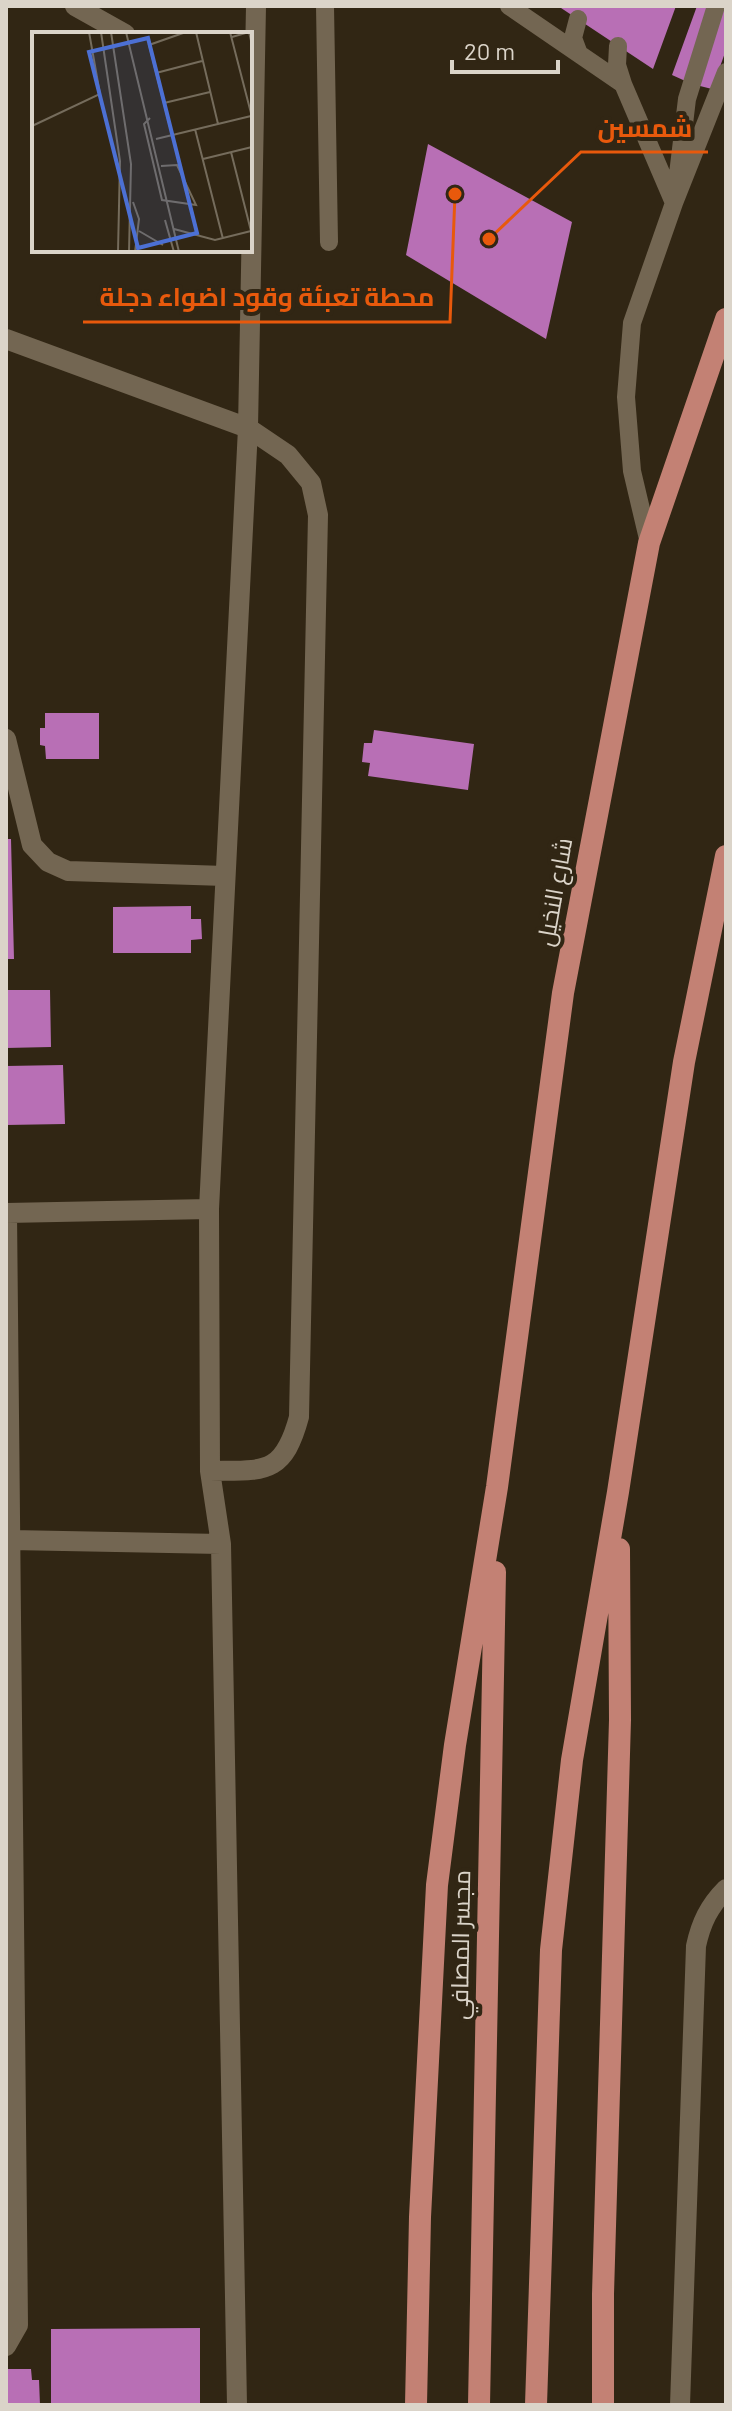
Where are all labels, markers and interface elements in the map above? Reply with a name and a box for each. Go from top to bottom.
scale bar [452,24,558,74]
inset map [32,32,252,252]
text: 20 m [464,36,515,65]
callout: شمسين [581,102,708,152]
text: شمسين [598,111,692,144]
callout: محطة تعبئة وقود اضواء دجلة [83,272,450,322]
text: محطة تعبئة وقود اضواء دجلة [99,280,435,312]
street label: شارع النخيل [530,835,580,949]
street label: مجسر المصافي [444,1870,481,2020]

